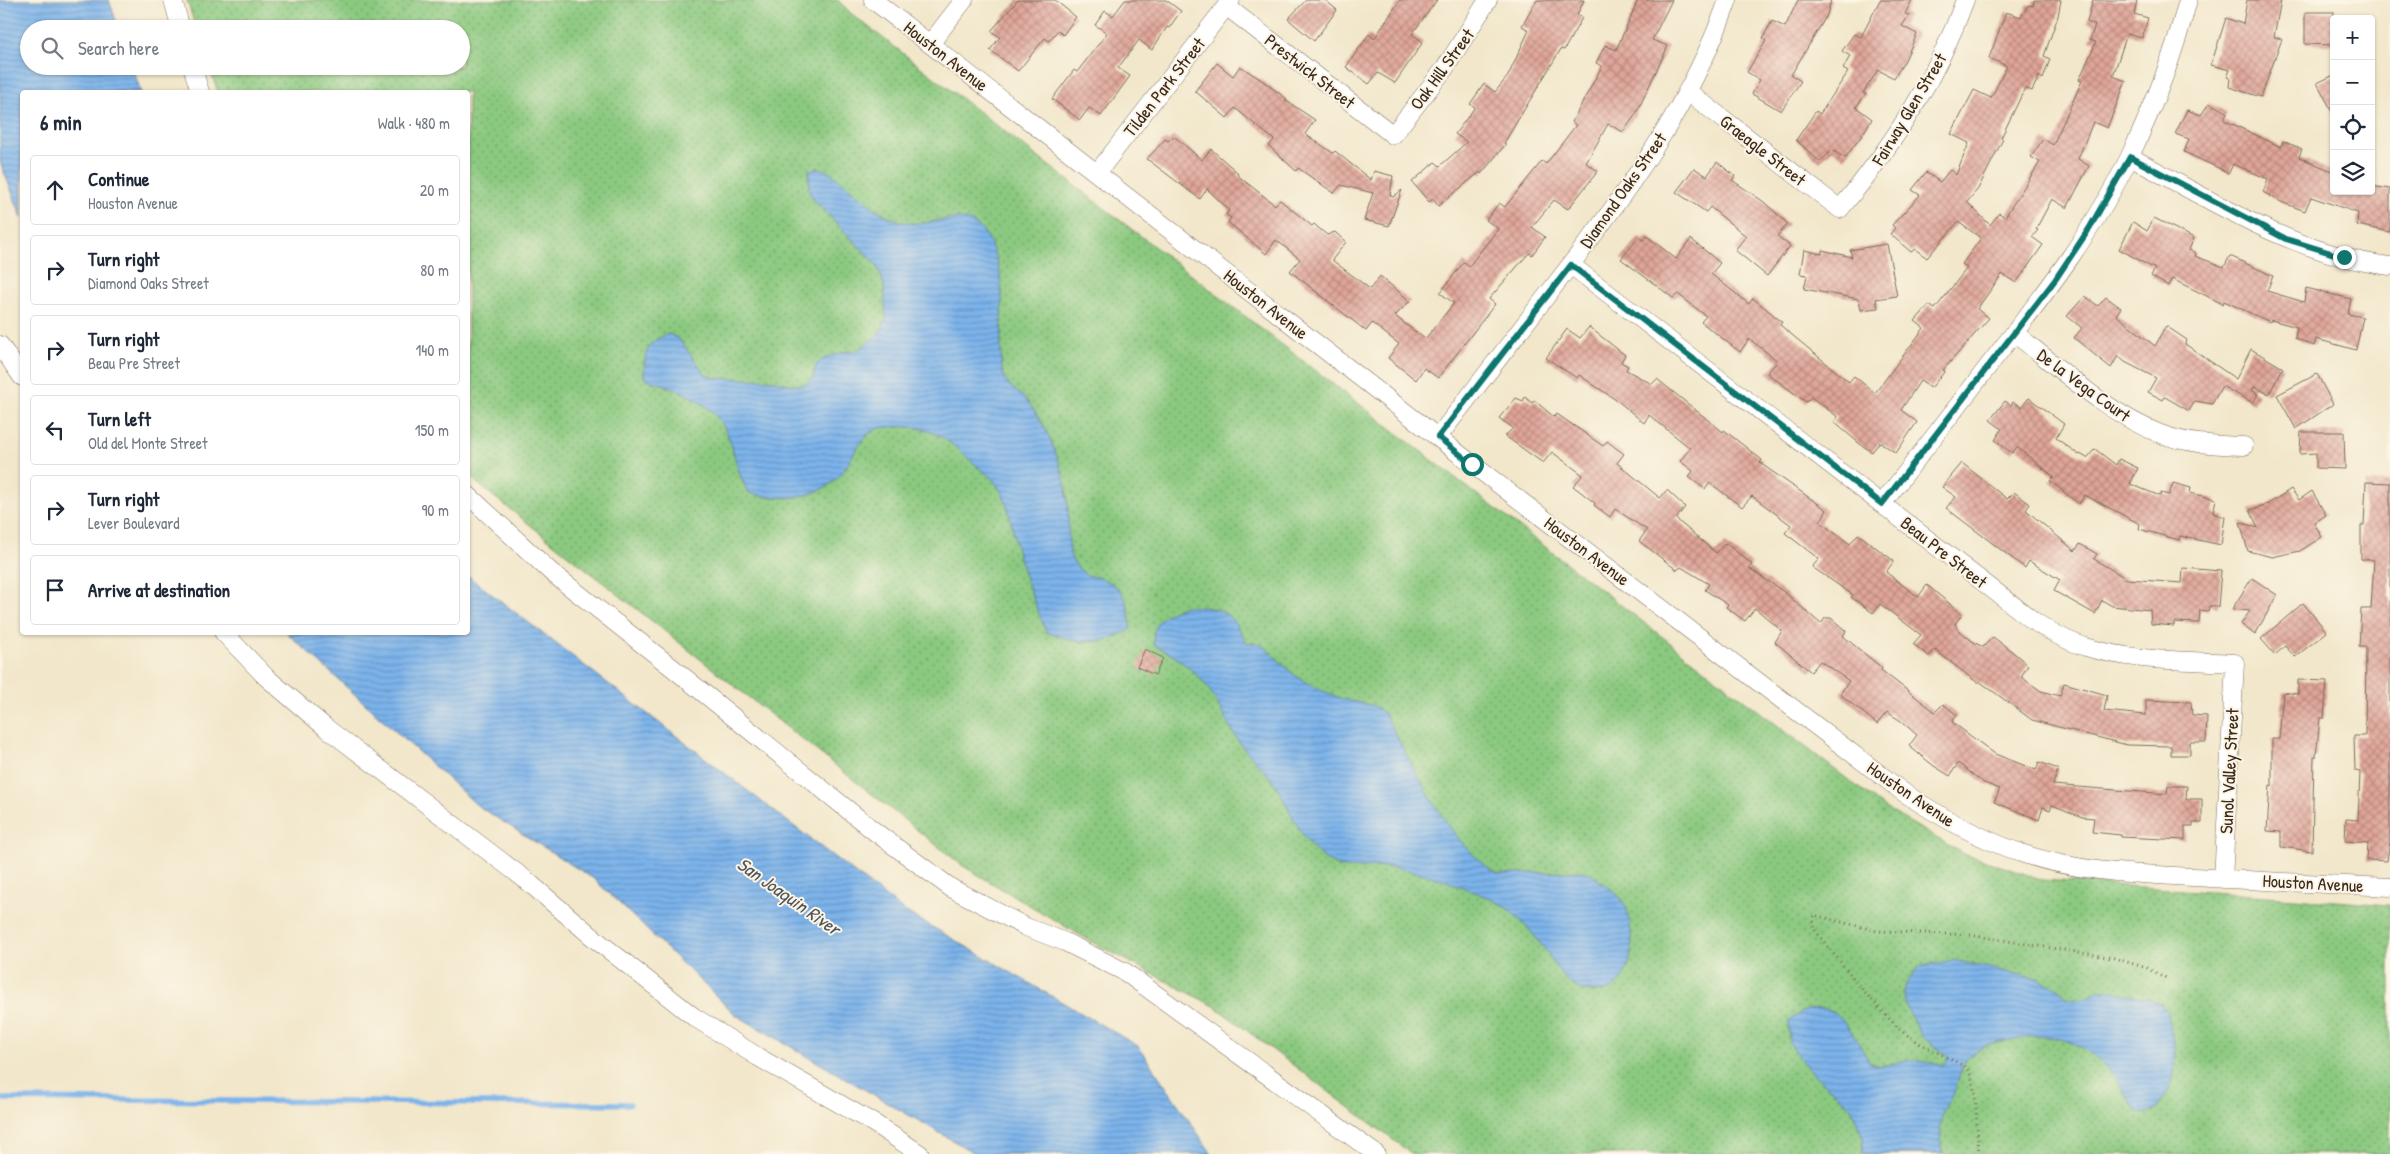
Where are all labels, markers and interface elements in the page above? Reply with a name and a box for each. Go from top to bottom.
street label: Houston Avenue [898,15,994,97]
map controls [2330,15,2375,195]
button: + [2330,15,2375,60]
search box [20,20,470,75]
street label: Oak Hill Street [1404,23,1480,115]
street label: Prestwick Street [1259,28,1361,115]
street label: Tilden Park Street [1117,31,1211,142]
icon: search [38,34,66,62]
text: Search here [78,35,159,61]
street label: Fairway Glen Street [1865,48,1953,171]
button: − [2330,60,2375,105]
button: locate [2330,105,2375,150]
text: 6 min [40,108,82,137]
street label: Graeagle Street [1715,108,1812,192]
text: Walk · 480 m [378,112,450,134]
street label: Diamond Oaks Street [1574,126,1673,253]
button: layers [2330,150,2375,195]
text: Continue [88,166,149,192]
icon: ahead [41,176,69,204]
text: 20 m [420,179,449,201]
text: Houston Avenue [88,192,178,214]
text: Turn right [88,246,159,272]
route end [2333,246,2356,269]
icon: right [41,256,69,284]
text: 80 m [420,259,449,281]
street label: Houston Avenue [1218,263,1314,345]
text: Diamond Oaks Street [88,272,209,294]
text: Turn right [88,326,159,352]
icon: right [41,336,69,364]
text: 140 m [415,339,449,361]
street label: De la Vega Court [2032,343,2136,428]
text: Beau Pre Street [88,352,180,374]
text: Turn left [88,406,151,432]
icon: left [41,416,69,444]
text: 150 m [415,419,449,441]
text: Old del Monte Street [88,432,208,454]
route start [1461,453,1484,476]
text: Turn right [88,486,159,512]
icon: right [41,496,69,524]
text: 90 m [421,499,449,521]
street label: Beau Pre Street [1896,510,1993,594]
street label: Houston Avenue [1539,511,1635,591]
text: Lever Boulevard [88,512,180,534]
icon: arrive [41,576,69,604]
text: Arrive at destination [88,577,230,603]
street label: Sunol Valley Street [2213,707,2245,834]
street label: Houston Avenue [1862,755,1960,833]
water label: San Joaquin River [732,851,848,943]
street label: Houston Avenue [2262,868,2364,898]

